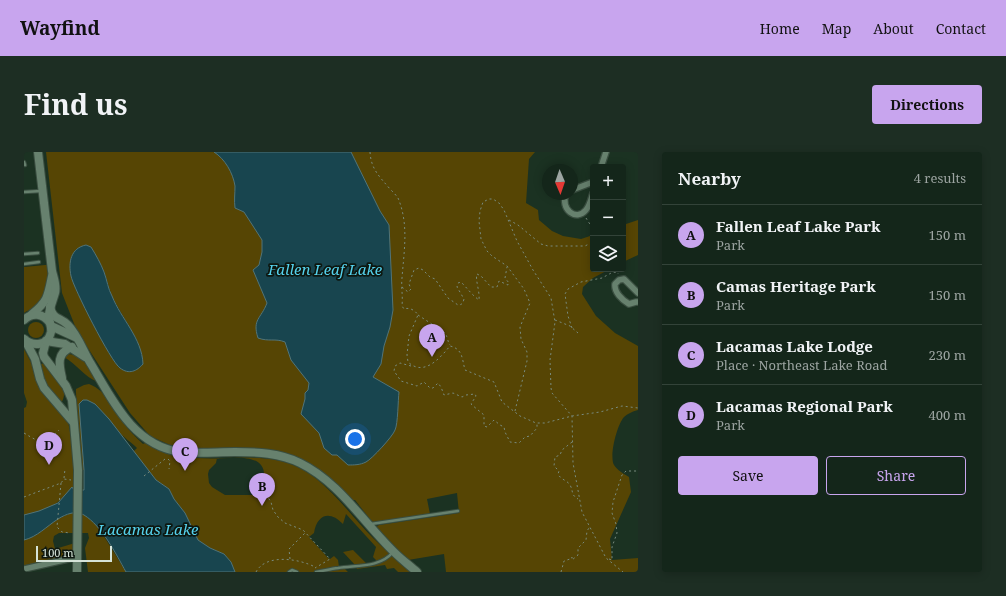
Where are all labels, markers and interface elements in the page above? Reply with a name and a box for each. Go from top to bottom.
text: Wayfind [20,15,100,41]
text: Home [760,19,800,38]
text: Map [822,19,851,38]
text: About [873,19,914,38]
text: Contact [936,19,986,38]
text: Find us [24,85,128,123]
button: Directions [872,85,982,124]
north arrow [542,164,578,200]
map controls [590,164,626,272]
button: + [590,164,626,200]
text: Nearby [678,167,741,190]
text: 4 results [914,169,966,187]
button: − [590,200,626,236]
text: Fallen Leaf Lake Park [716,216,881,236]
text: A [686,226,696,244]
text: 150 m [929,226,966,244]
button: layers [590,236,626,272]
text: Park [716,236,745,254]
water label: Fallen Leaf Lake [267,259,383,279]
text: Camas Heritage Park [716,276,876,296]
text: B [687,286,695,304]
text: 150 m [929,286,966,304]
text: Park [716,296,745,314]
pin: A [419,324,445,357]
text: Lacamas Lake Lodge [716,336,873,356]
text: C [687,346,695,364]
text: 230 m [929,346,966,364]
text: Place · Northeast Lake Road [716,356,887,374]
text: Lacamas Regional Park [716,396,893,416]
text: D [686,406,696,424]
text: 400 m [929,406,966,424]
text: Park [716,416,745,434]
your location [345,429,365,449]
pin: D [36,432,62,465]
pin: C [172,438,198,471]
button: Save [678,456,818,495]
button: Share [826,456,966,495]
pin: B [249,473,275,506]
water label: Lacamas Lake [97,519,199,539]
scale bar [36,544,112,563]
text: 100 m [42,545,74,560]

